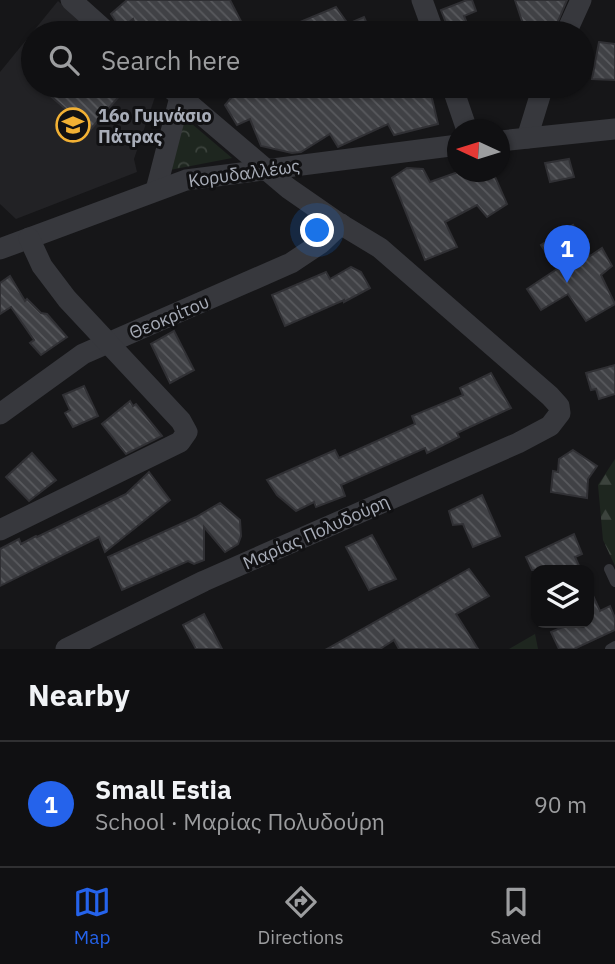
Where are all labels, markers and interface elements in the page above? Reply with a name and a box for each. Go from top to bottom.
search box [21,21,594,98]
icon: search [45,41,83,79]
text: Search here [101,43,240,77]
place label: 16ο Γυμνάσιο Πάτρας [98,104,212,148]
school or university icon: 16ο Γυμνάσιο Πάτρας [54,106,92,144]
north arrow [447,119,510,182]
street label: Κορυδαλλέως [187,154,302,192]
your location [300,213,334,247]
pin: 1 [544,225,590,283]
street label: Θεοκρίτου [125,290,213,344]
street label: Μαρίας Πολυδούρη [239,489,393,575]
map controls [531,565,594,628]
button: layers [531,565,594,628]
text: Nearby [28,675,130,714]
text: Small Estia [95,772,232,806]
text: 1 [44,789,58,819]
text: 90 m [534,789,587,819]
text: School · Μαρίας Πολυδούρη [95,806,385,836]
tab: Map [73,883,111,949]
tab: Directions [257,883,344,949]
tab: Saved [490,883,542,949]

